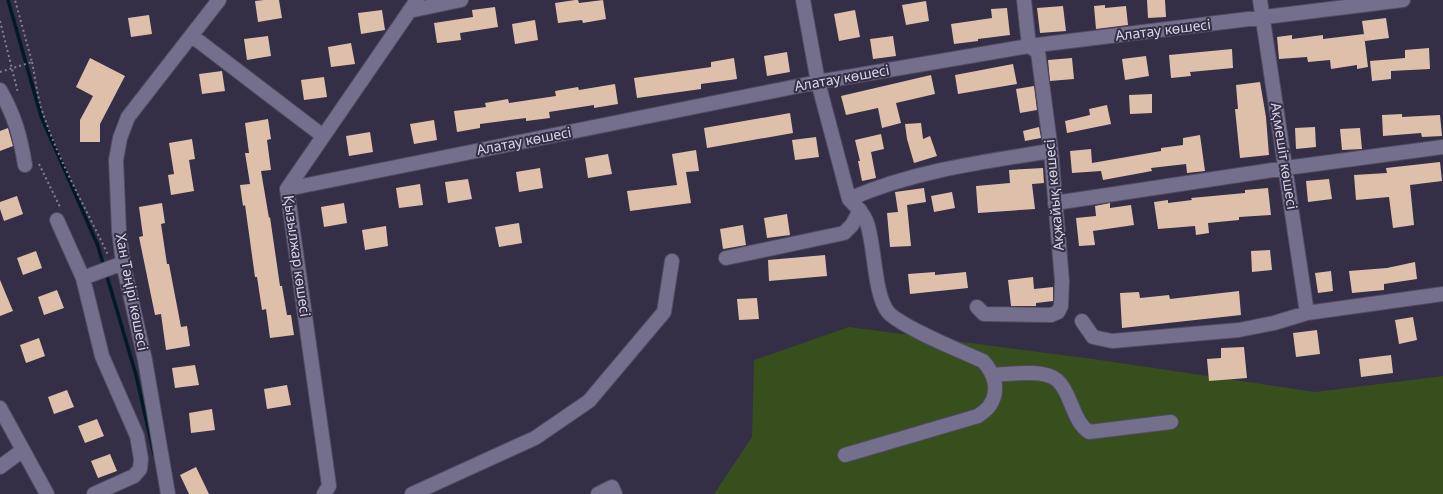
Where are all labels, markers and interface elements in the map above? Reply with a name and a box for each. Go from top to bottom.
street label: Алатау көшесі [1114,14,1212,45]
street label: Алатау көшесі [793,60,891,95]
street label: Ақмешіт көшесі [1267,101,1302,211]
street label: Алатау көшесі [475,122,573,159]
street label: Ақжайық көшесі [1039,138,1068,252]
street label: Қызылжар көшесі [280,194,315,318]
street label: Хан Тәңірі көшесі [112,232,153,352]

